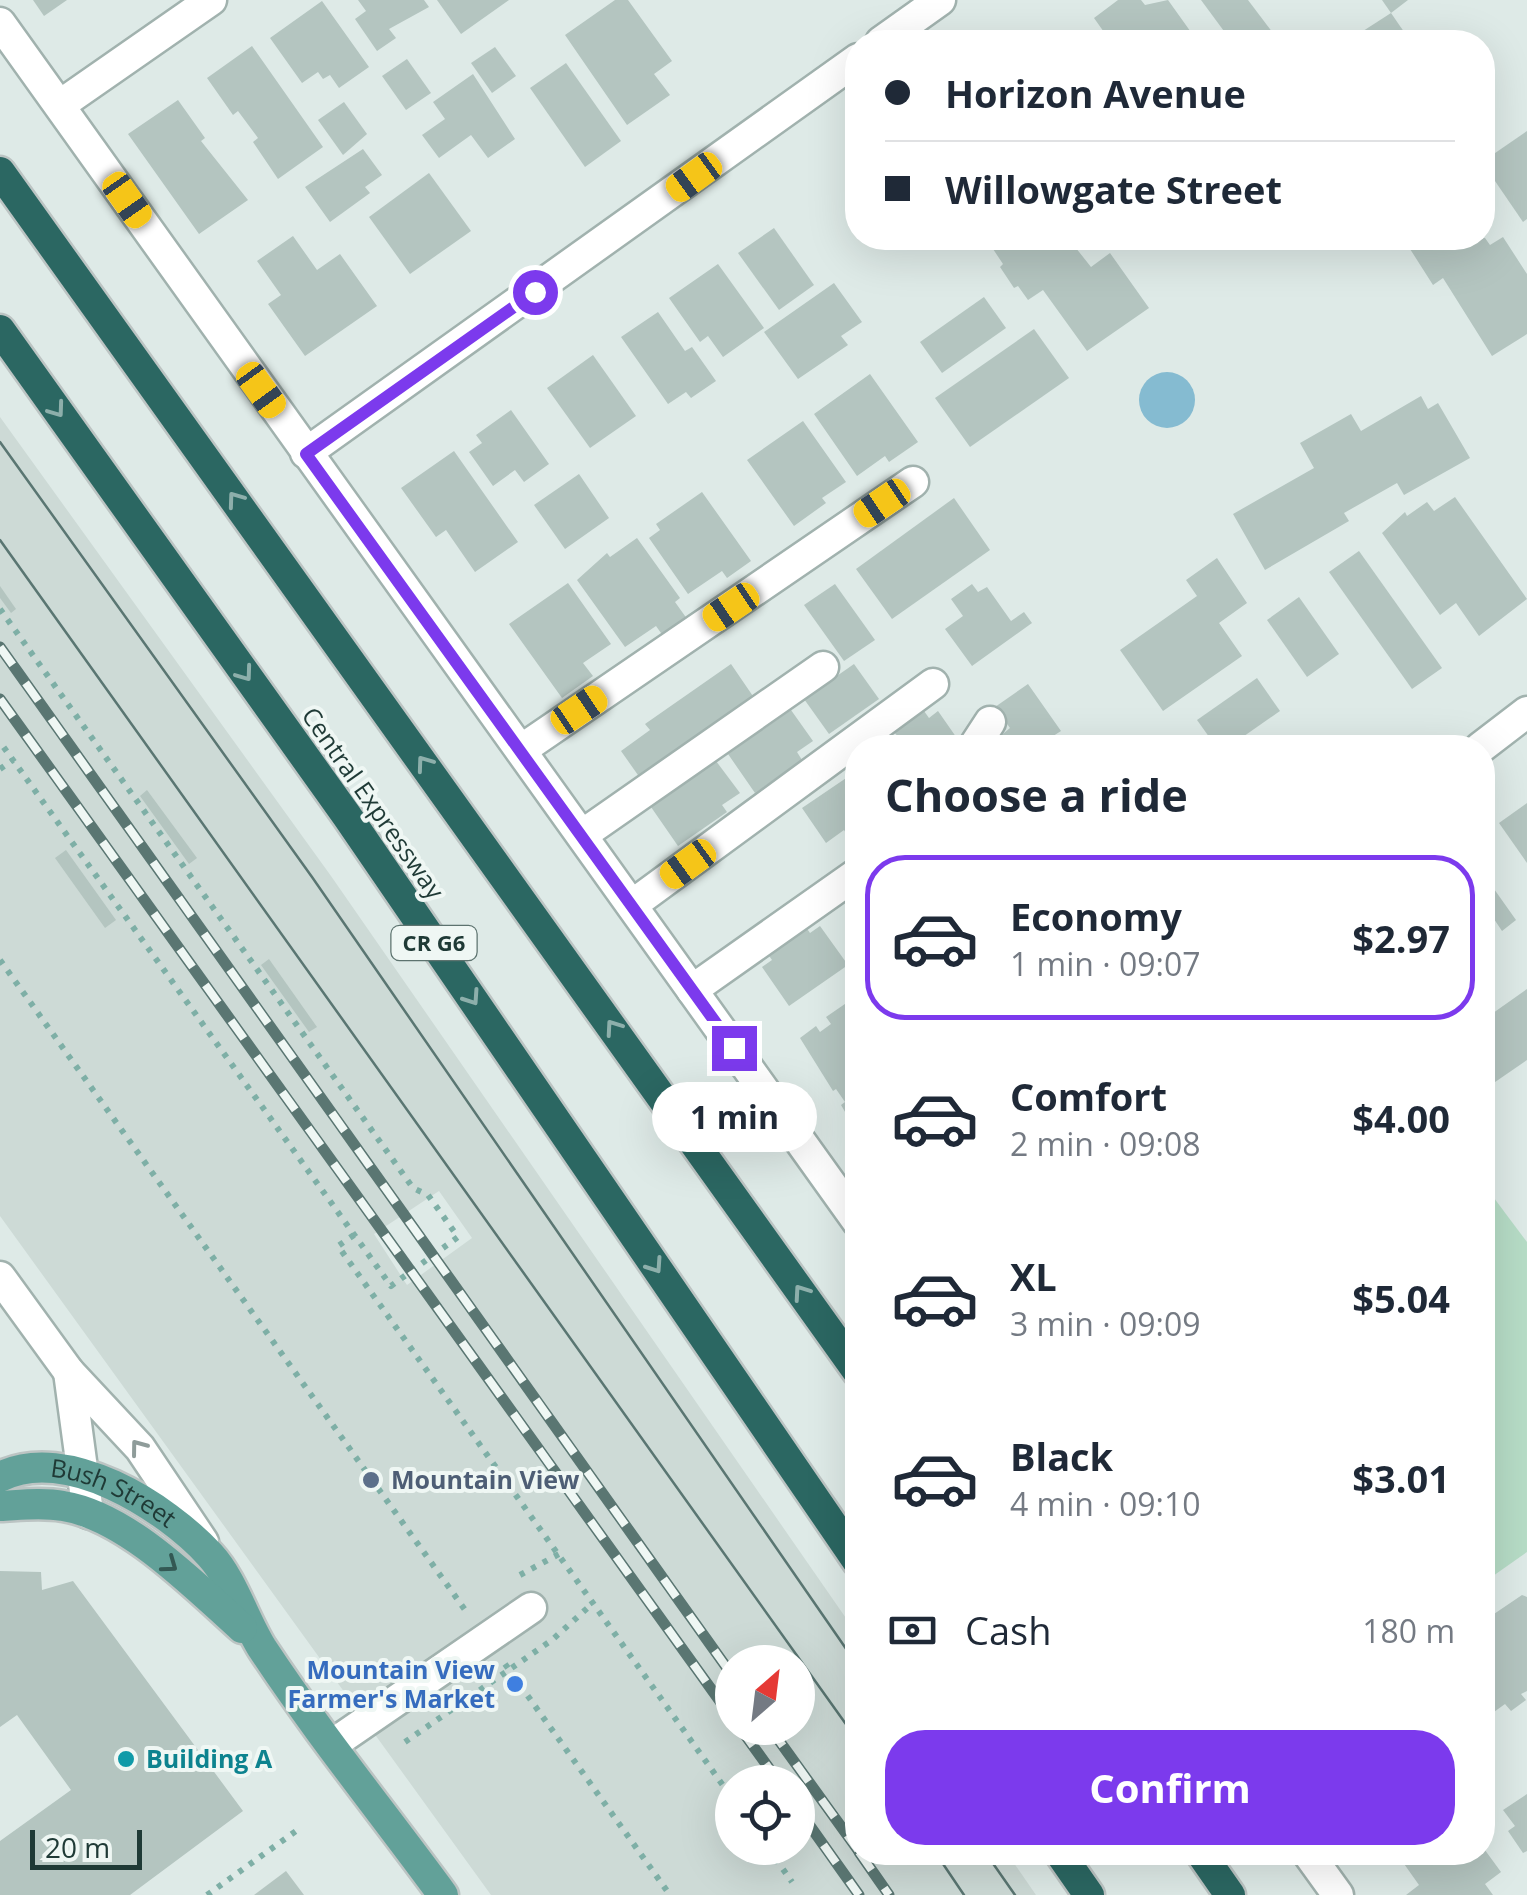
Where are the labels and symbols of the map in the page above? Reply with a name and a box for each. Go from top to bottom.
car [661,147,727,207]
car [98,167,156,233]
route start [513,270,558,315]
car [231,357,291,423]
one-way arrow [44,398,63,417]
car [849,474,915,532]
one-way arrow [228,491,247,510]
car [698,578,764,636]
one-way arrow [234,663,251,681]
car [546,681,612,739]
street label: Central Expressway [295,700,453,906]
one-way arrow [418,755,436,774]
car [655,834,721,894]
road number: CR G6 [392,926,476,960]
one-way arrow [459,987,478,1005]
one-way arrow [606,1020,625,1039]
route end [712,1026,757,1071]
callout: 1 min [652,1083,816,1153]
one-way arrow [643,1255,661,1273]
one-way arrow [795,1285,813,1303]
one-way arrow [133,1440,150,1458]
street label: Bush Street [49,1450,184,1535]
place label: Mountain View [391,1462,580,1496]
marker: Mountain View [360,1469,382,1491]
one-way arrow [159,1554,177,1571]
north arrow [715,1645,815,1745]
place label: Mountain View Farmer's Market [287,1652,496,1715]
marker: Mountain View Farmer's Market [504,1673,526,1695]
place label: Building A [146,1741,273,1775]
marker: Building A [115,1748,137,1770]
scale bar [30,1825,142,1870]

